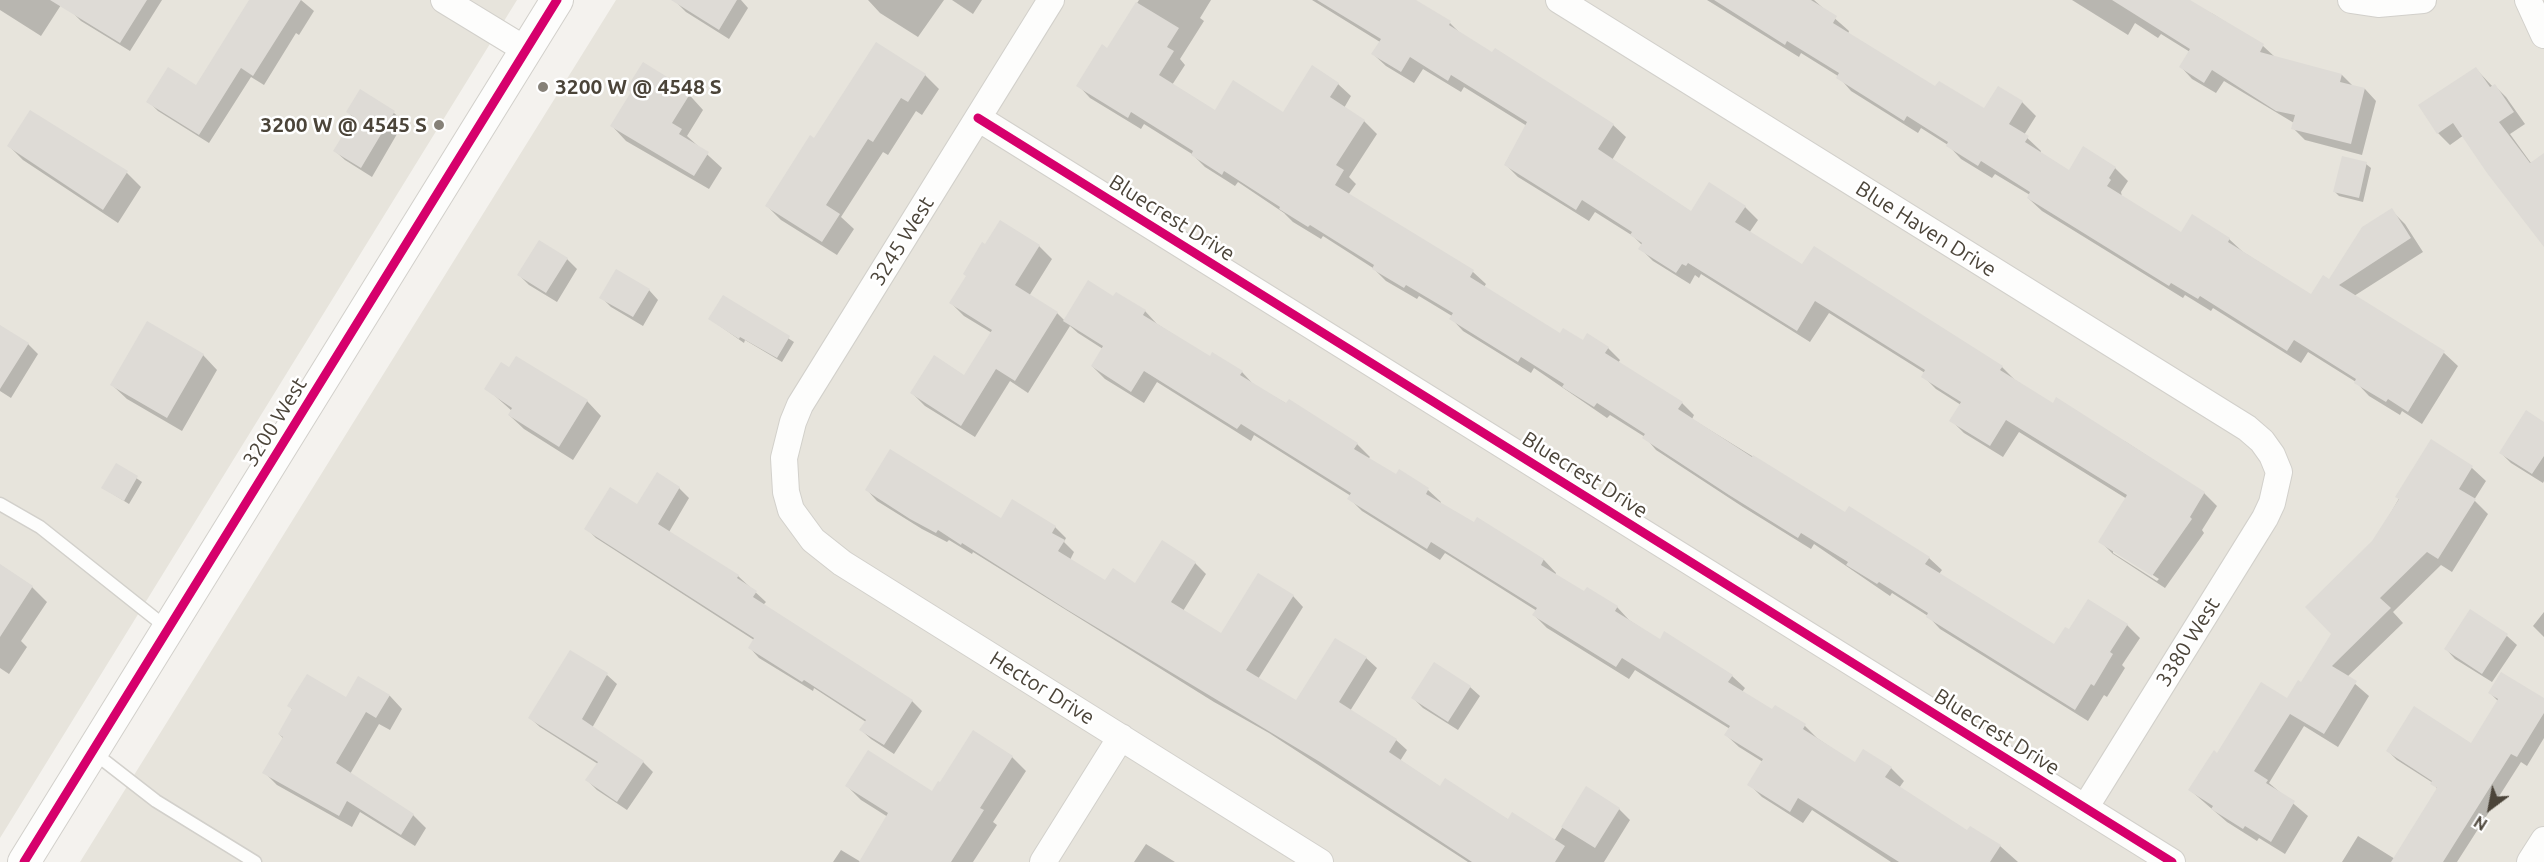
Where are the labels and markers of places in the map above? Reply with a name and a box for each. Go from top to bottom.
place label: 3200 W @ 4548 S [555,74,722,100]
marker: 3200 W @ 4548 S [536,80,550,94]
place label: 3200 W @ 4545 S [260,112,427,138]
marker: 3200 W @ 4545 S [432,118,446,132]

